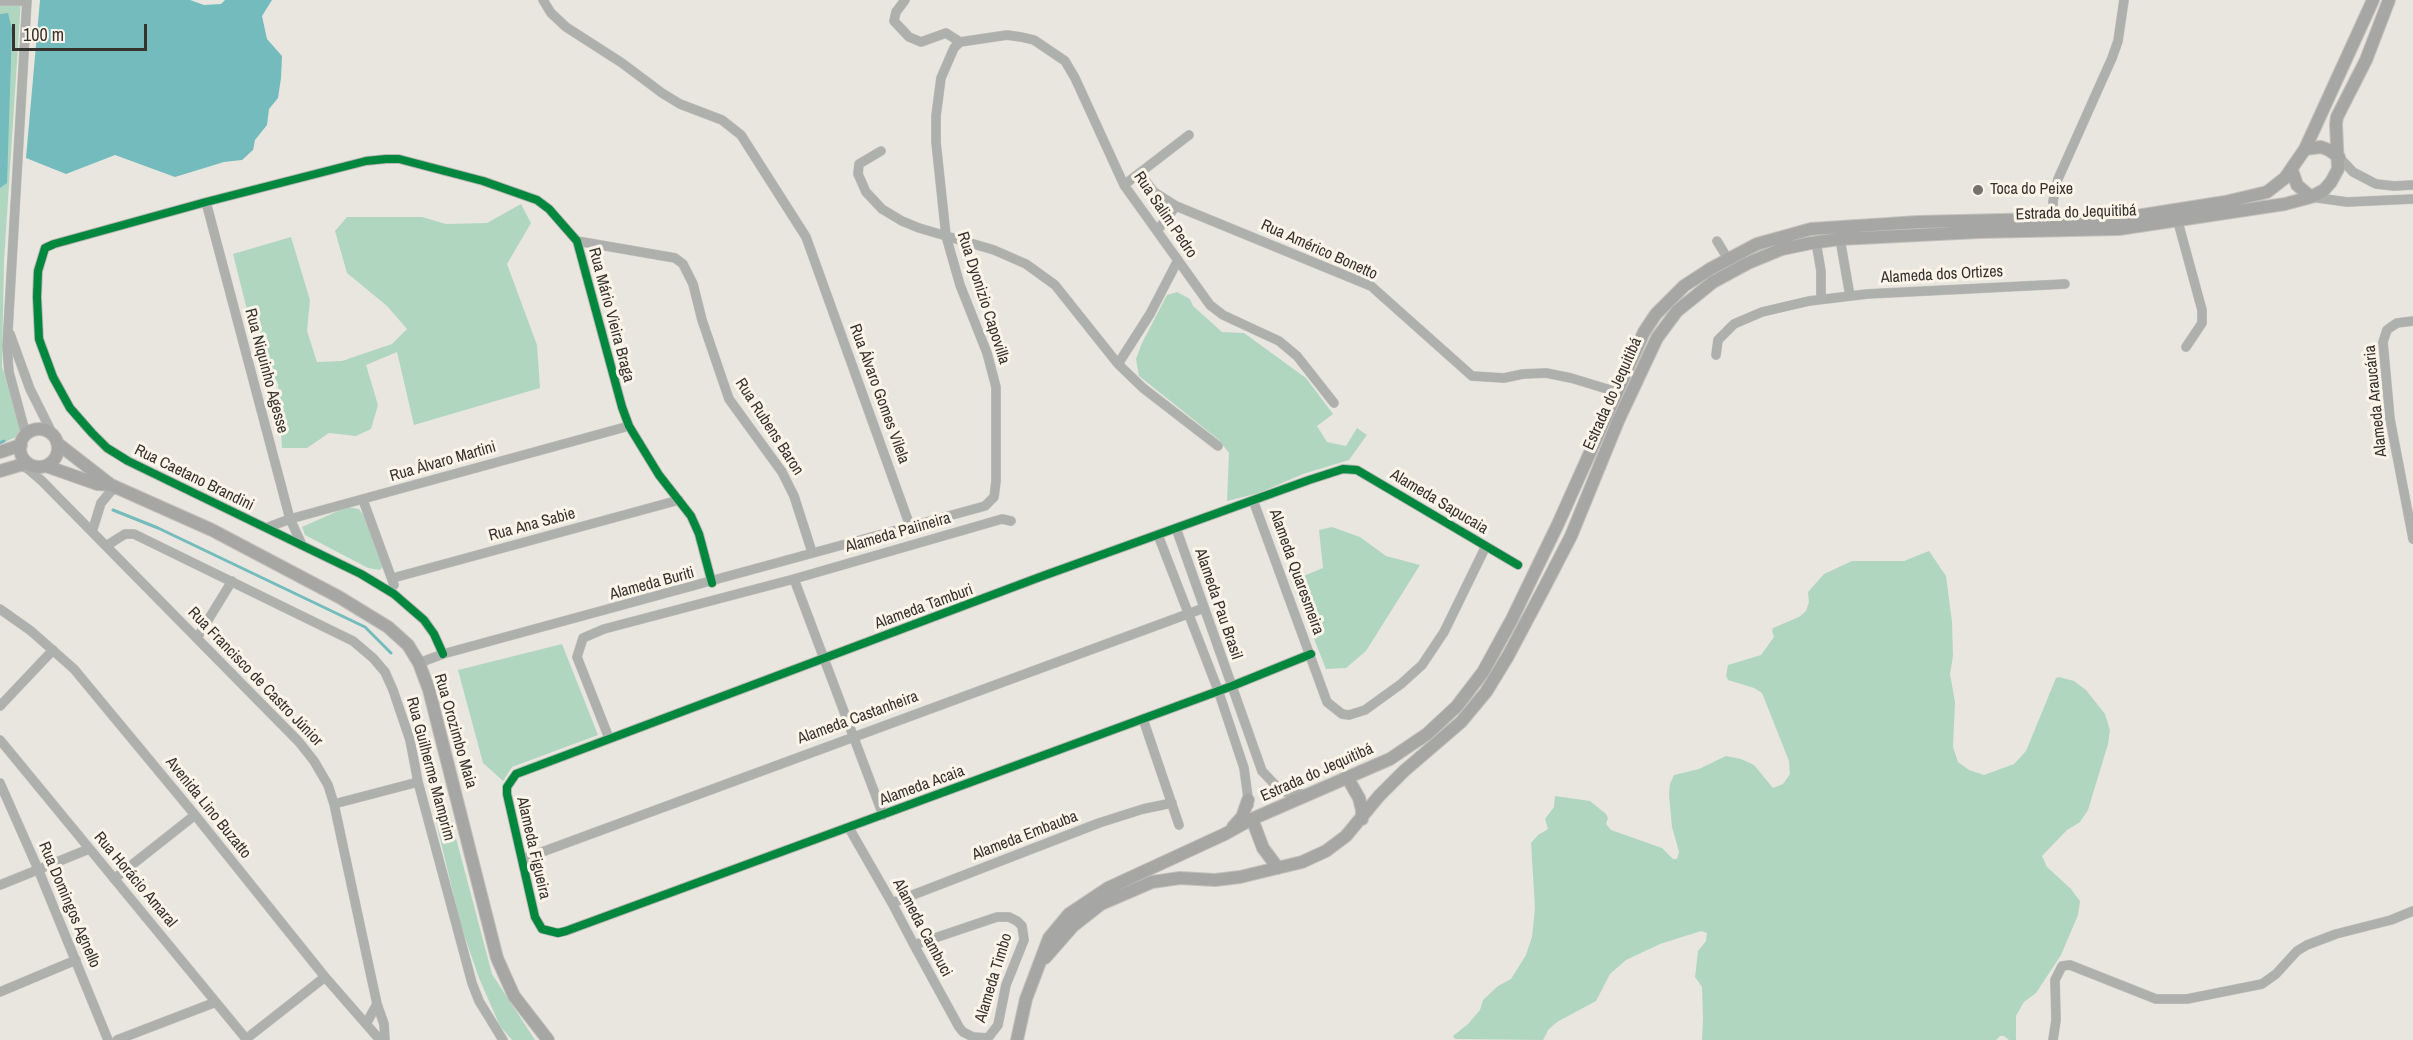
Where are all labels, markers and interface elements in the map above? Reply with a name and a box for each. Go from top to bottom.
scale bar [15,12,150,50]
text: 100 m [23,22,64,47]
street label: Rua Salim Pedro [1129,168,1201,262]
place label: Toca do Peixe [1990,180,2073,200]
marker: Toca do Peixe [1971,183,1985,197]
street label: Estrada do Jequitibá [2015,201,2137,225]
street label: Rua Américo Bonetto [1258,216,1380,284]
street label: Rua Dyonizio Capovilla [953,229,1013,367]
street label: Rua Mário Vieira Braga [584,246,638,384]
street label: Alameda dos Ortizes [1880,262,2004,288]
street label: Rua Niquinho Agesse [240,307,292,435]
street label: Rua Álvaro Gomes Vilela [845,322,913,466]
street label: Estrada do Jequitibá [1580,335,1646,453]
street label: Alameda Araucária [2361,344,2391,458]
street label: Rua Rubens Baron [731,375,807,479]
street label: Rua Álvaro Martini [388,438,498,486]
street label: Rua Caetano Brandini [131,441,257,515]
street label: Alameda Sapucaia [1387,465,1491,539]
street label: Rua Ana Sabie [487,504,577,546]
street label: Alameda Quaresmeira [1264,507,1328,637]
street label: Alameda Paiineira [843,509,953,557]
street label: Alameda Pau Brasil [1190,546,1246,662]
street label: Alameda Buriti [608,563,696,605]
street label: Alameda Tamburi [872,580,976,634]
street label: Rua Francisco de Castro Júnior [184,603,326,751]
street label: Rua Orozimbo Maia [429,672,481,790]
street label: Alameda Castanheira [795,687,921,749]
street label: Rua Guilherme Mamprim [402,695,458,843]
street label: Estrada do Jequitibá [1258,740,1376,806]
street label: Avenida Lino Buzatto [161,753,255,863]
street label: Alameda Acaia [877,762,967,810]
street label: Alameda Figueira [512,795,554,901]
street label: Alameda Embauba [969,807,1081,865]
street label: Rua Horácio Amaral [89,828,181,932]
street label: Rua Domingos Agnello [34,839,104,971]
street label: Alameda Cambuci [888,876,956,980]
street label: Alameda Timbo [971,931,1017,1025]

